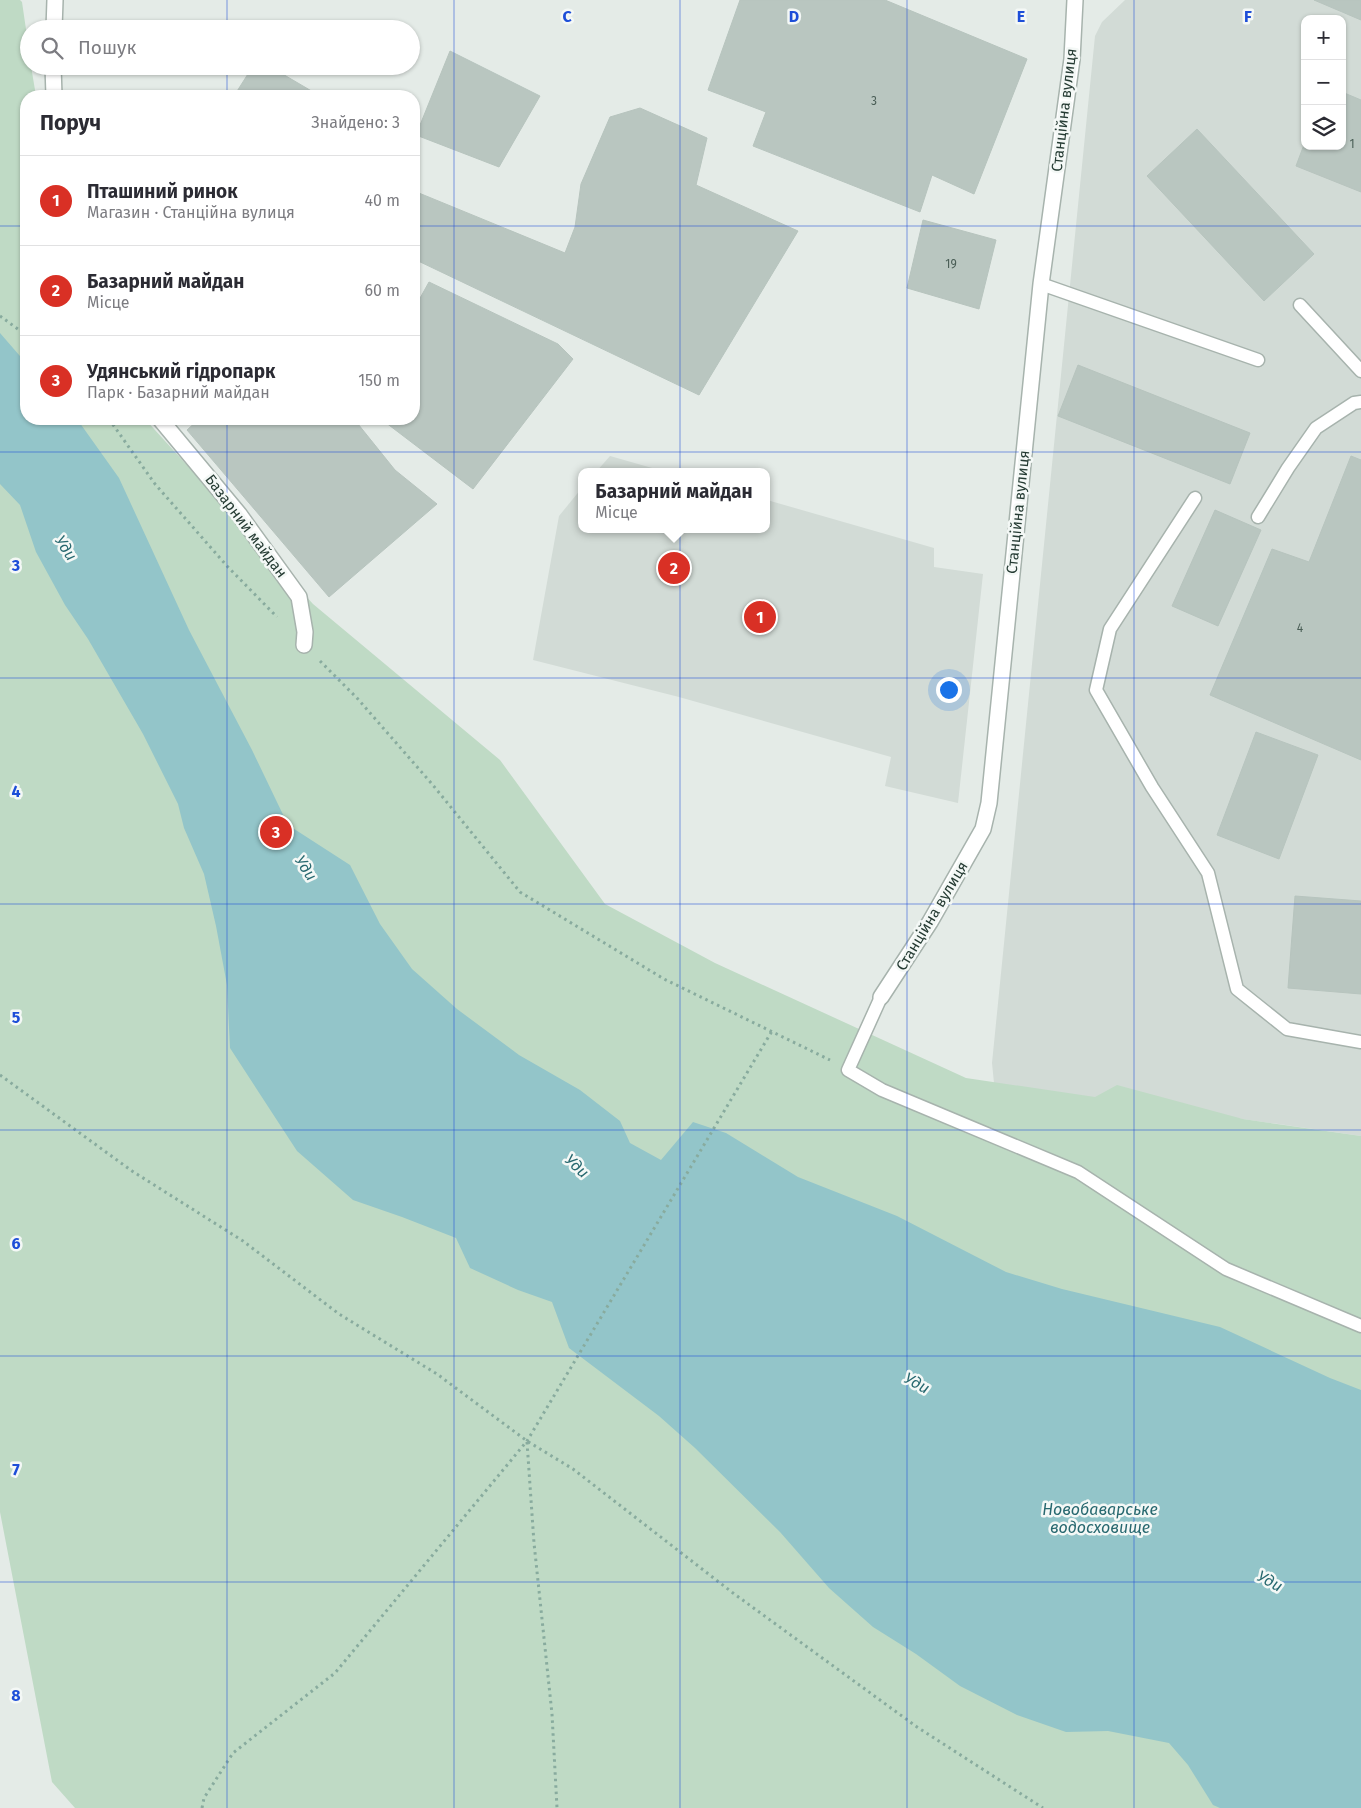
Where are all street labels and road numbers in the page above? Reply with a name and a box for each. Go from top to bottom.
street label: Станційна вулиця [1048,47,1080,173]
street label: Станційна вулиця [1003,449,1033,575]
street label: Базарний майдан [201,471,291,581]
street label: Станційна вулиця [892,858,972,974]

